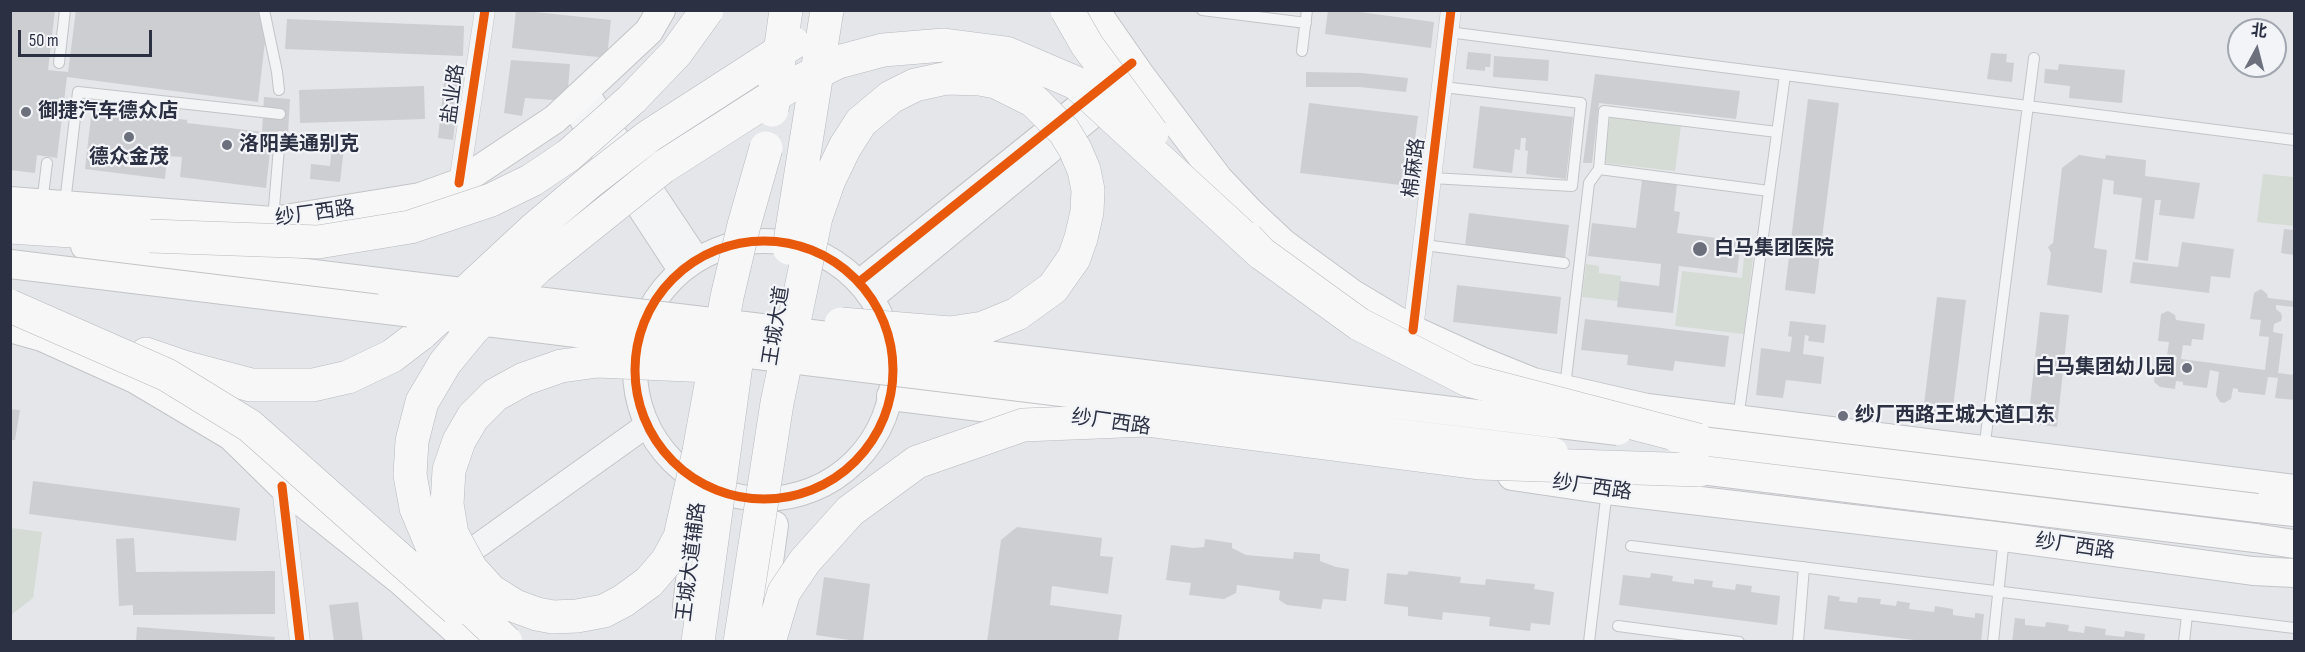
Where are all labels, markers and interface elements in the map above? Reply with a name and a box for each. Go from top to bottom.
scale bar [21,18,154,56]
north arrow [2227,18,2287,78]
text: 北 [2250,21,2268,42]
text: 50 m [29,30,59,51]
street label: 盐业路 [438,63,470,125]
place label: 御捷汽车德众店 [38,100,178,124]
marker: 御捷汽车德众店 [19,105,33,119]
marker: 德众金茂 [122,130,136,144]
place label: 洛阳美通别克 [239,133,359,157]
street label: 棉麻路 [1399,137,1431,199]
marker: 洛阳美通别克 [220,138,234,152]
place label: 德众金茂 [89,146,169,170]
street label: 纱厂西路 [274,197,356,231]
place label: 白马集团医院 [1714,237,1834,261]
marker: 白马集团医院 [1691,240,1709,258]
street label: 王城大道 [759,285,795,367]
place label: 白马集团幼儿园 [2035,356,2175,380]
marker: 白马集团幼儿园 [2180,361,2194,375]
place label: 纱厂西路王城大道口东 [1855,404,2055,428]
street label: 纱厂西路 [1070,406,1152,440]
marker: 纱厂西路王城大道口东 [1836,409,1850,423]
street label: 纱厂西路 [1551,471,1633,505]
street label: 王城大道辅路 [673,501,711,623]
street label: 纱厂西路 [2034,530,2116,564]

